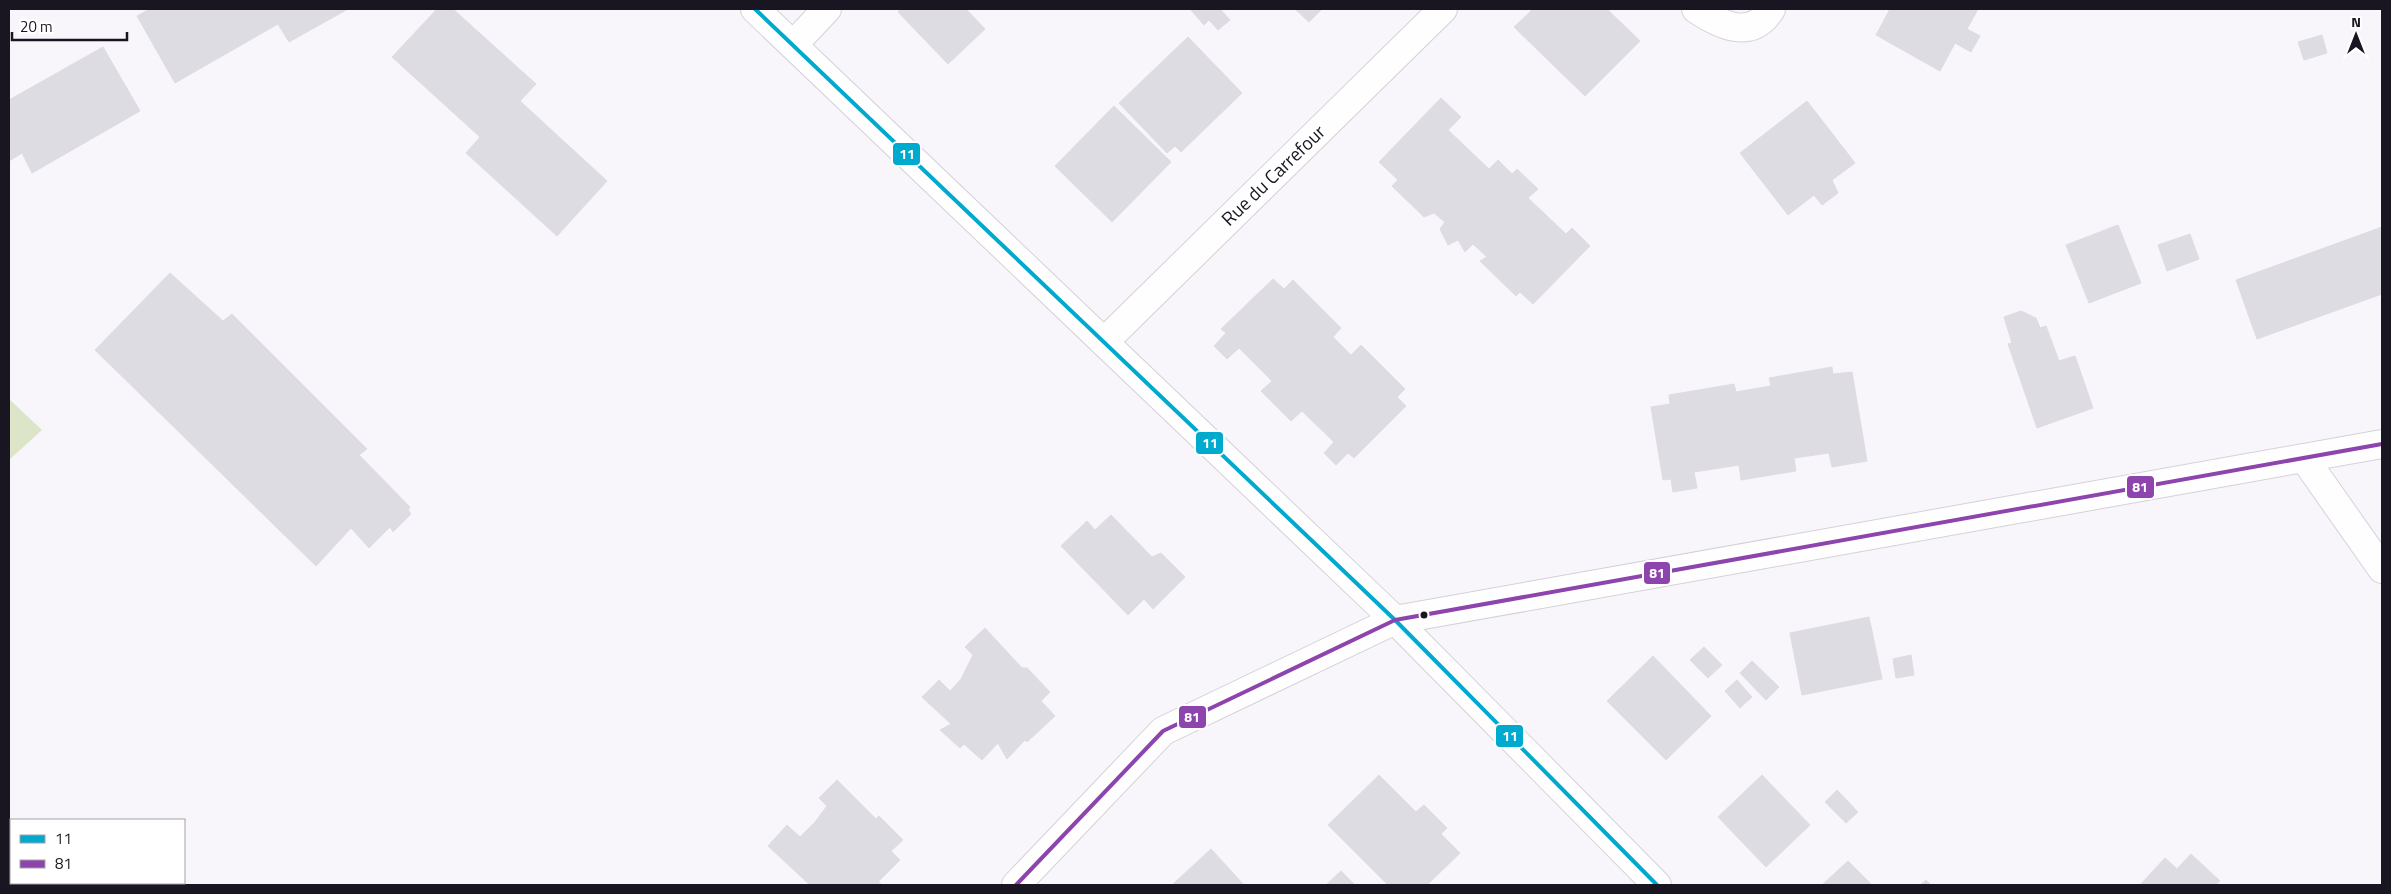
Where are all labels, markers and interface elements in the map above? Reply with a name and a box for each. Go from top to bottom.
scale bar [12,10,128,42]
north arrow [2331,10,2381,60]
text: N [2351,11,2361,32]
text: 20 m [20,15,53,38]
street label: Rue du Carrefour [1214,117,1332,232]
line badge: 11 [892,142,921,166]
text: 11 [899,143,915,164]
line badge: 11 [1195,431,1224,455]
text: 11 [1202,432,1218,453]
line badge: 81 [2126,475,2155,499]
text: 81 [2132,476,2148,497]
line badge: 81 [1643,561,1671,585]
text: 81 [1649,562,1665,583]
unlabelled marker [1419,610,1429,620]
line badge: 81 [1178,705,1207,729]
text: 81 [1184,706,1200,727]
line badge: 11 [1495,724,1524,748]
text: 11 [1502,725,1518,746]
legend [10,819,185,884]
text: 11 [55,827,72,850]
text: 81 [55,852,72,875]

